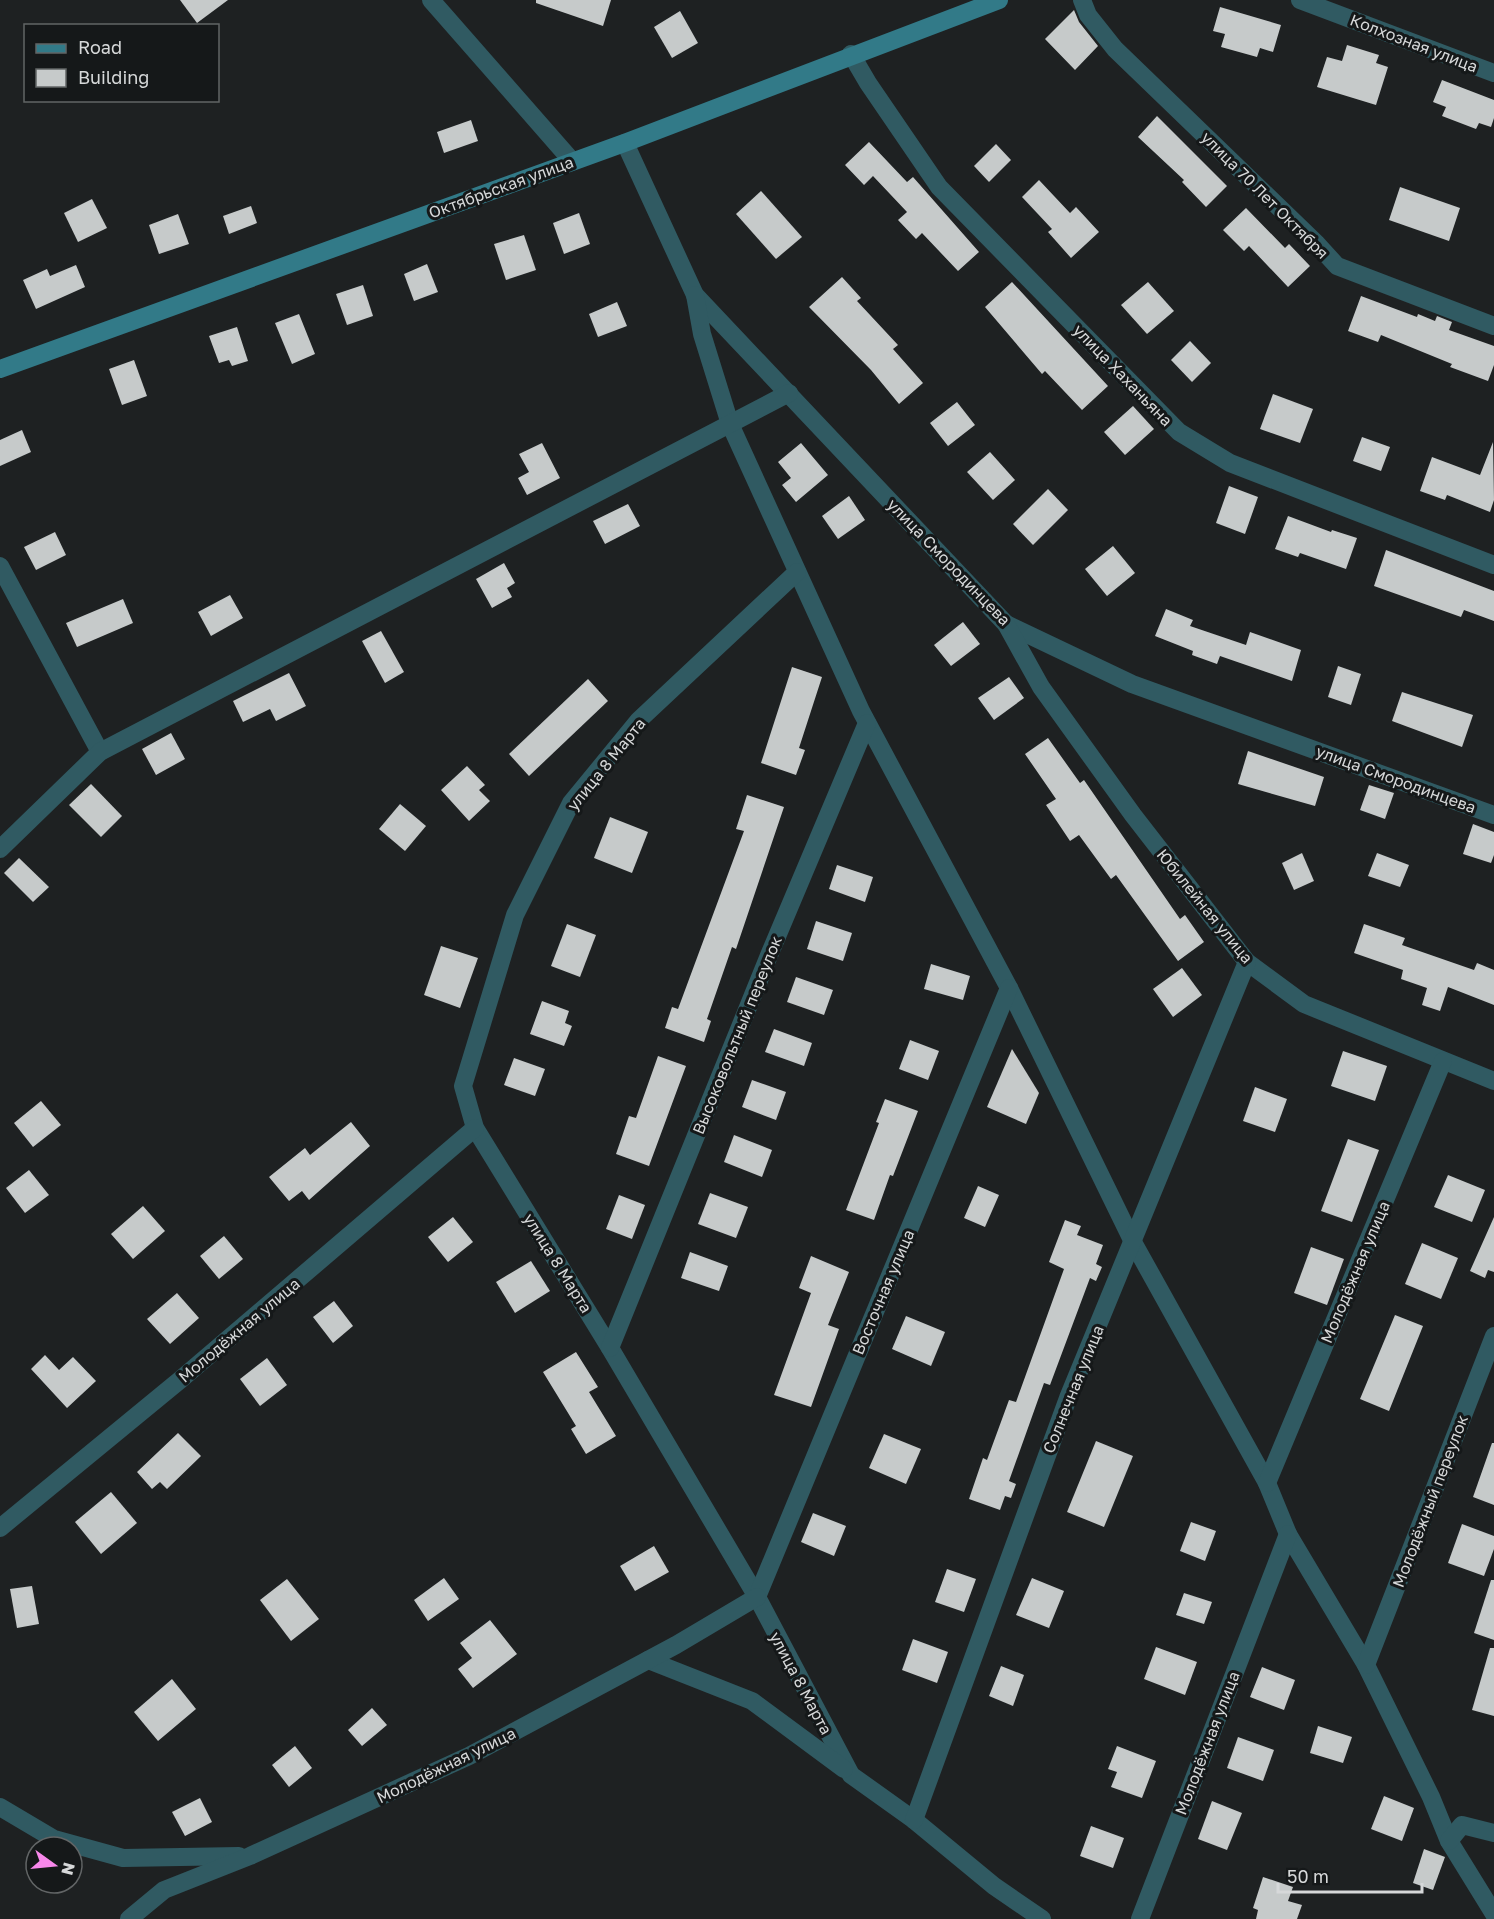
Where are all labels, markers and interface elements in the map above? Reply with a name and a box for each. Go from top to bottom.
street label: Колхозная улица [1347,9,1481,77]
legend [24,24,219,102]
text: Road [78,36,122,58]
text: Building [78,66,149,88]
street label: улица 70 Лет Октября [1197,127,1333,263]
street label: Октябрьская улица [426,152,576,222]
street label: улица Хаханьяна [1069,320,1177,430]
street label: улица Смородинцева [883,494,1015,630]
street label: улица 8 Марта [562,714,650,814]
street label: улица Смородинцева [1313,741,1479,817]
street label: Юбилейная улица [1153,845,1257,967]
street label: Высоковольтный переулок [688,933,786,1137]
street label: Молодёжная улица [1316,1198,1394,1346]
street label: улица 8 Марта [519,1209,597,1317]
street label: Восточная улица [848,1226,918,1358]
street label: Молодёжная улица [174,1273,304,1387]
street label: Солнечная улица [1038,1322,1108,1456]
street label: Молодёжный переулок [1388,1412,1472,1590]
street label: улица 8 Марта [765,1628,837,1738]
street label: Молодёжная улица [1170,1668,1244,1818]
street label: Молодёжная улица [373,1723,519,1807]
north arrow [24,1835,84,1895]
scale bar [1278,1856,1422,1894]
text: N [57,1860,80,1877]
text: 50 m [1287,1865,1329,1887]

